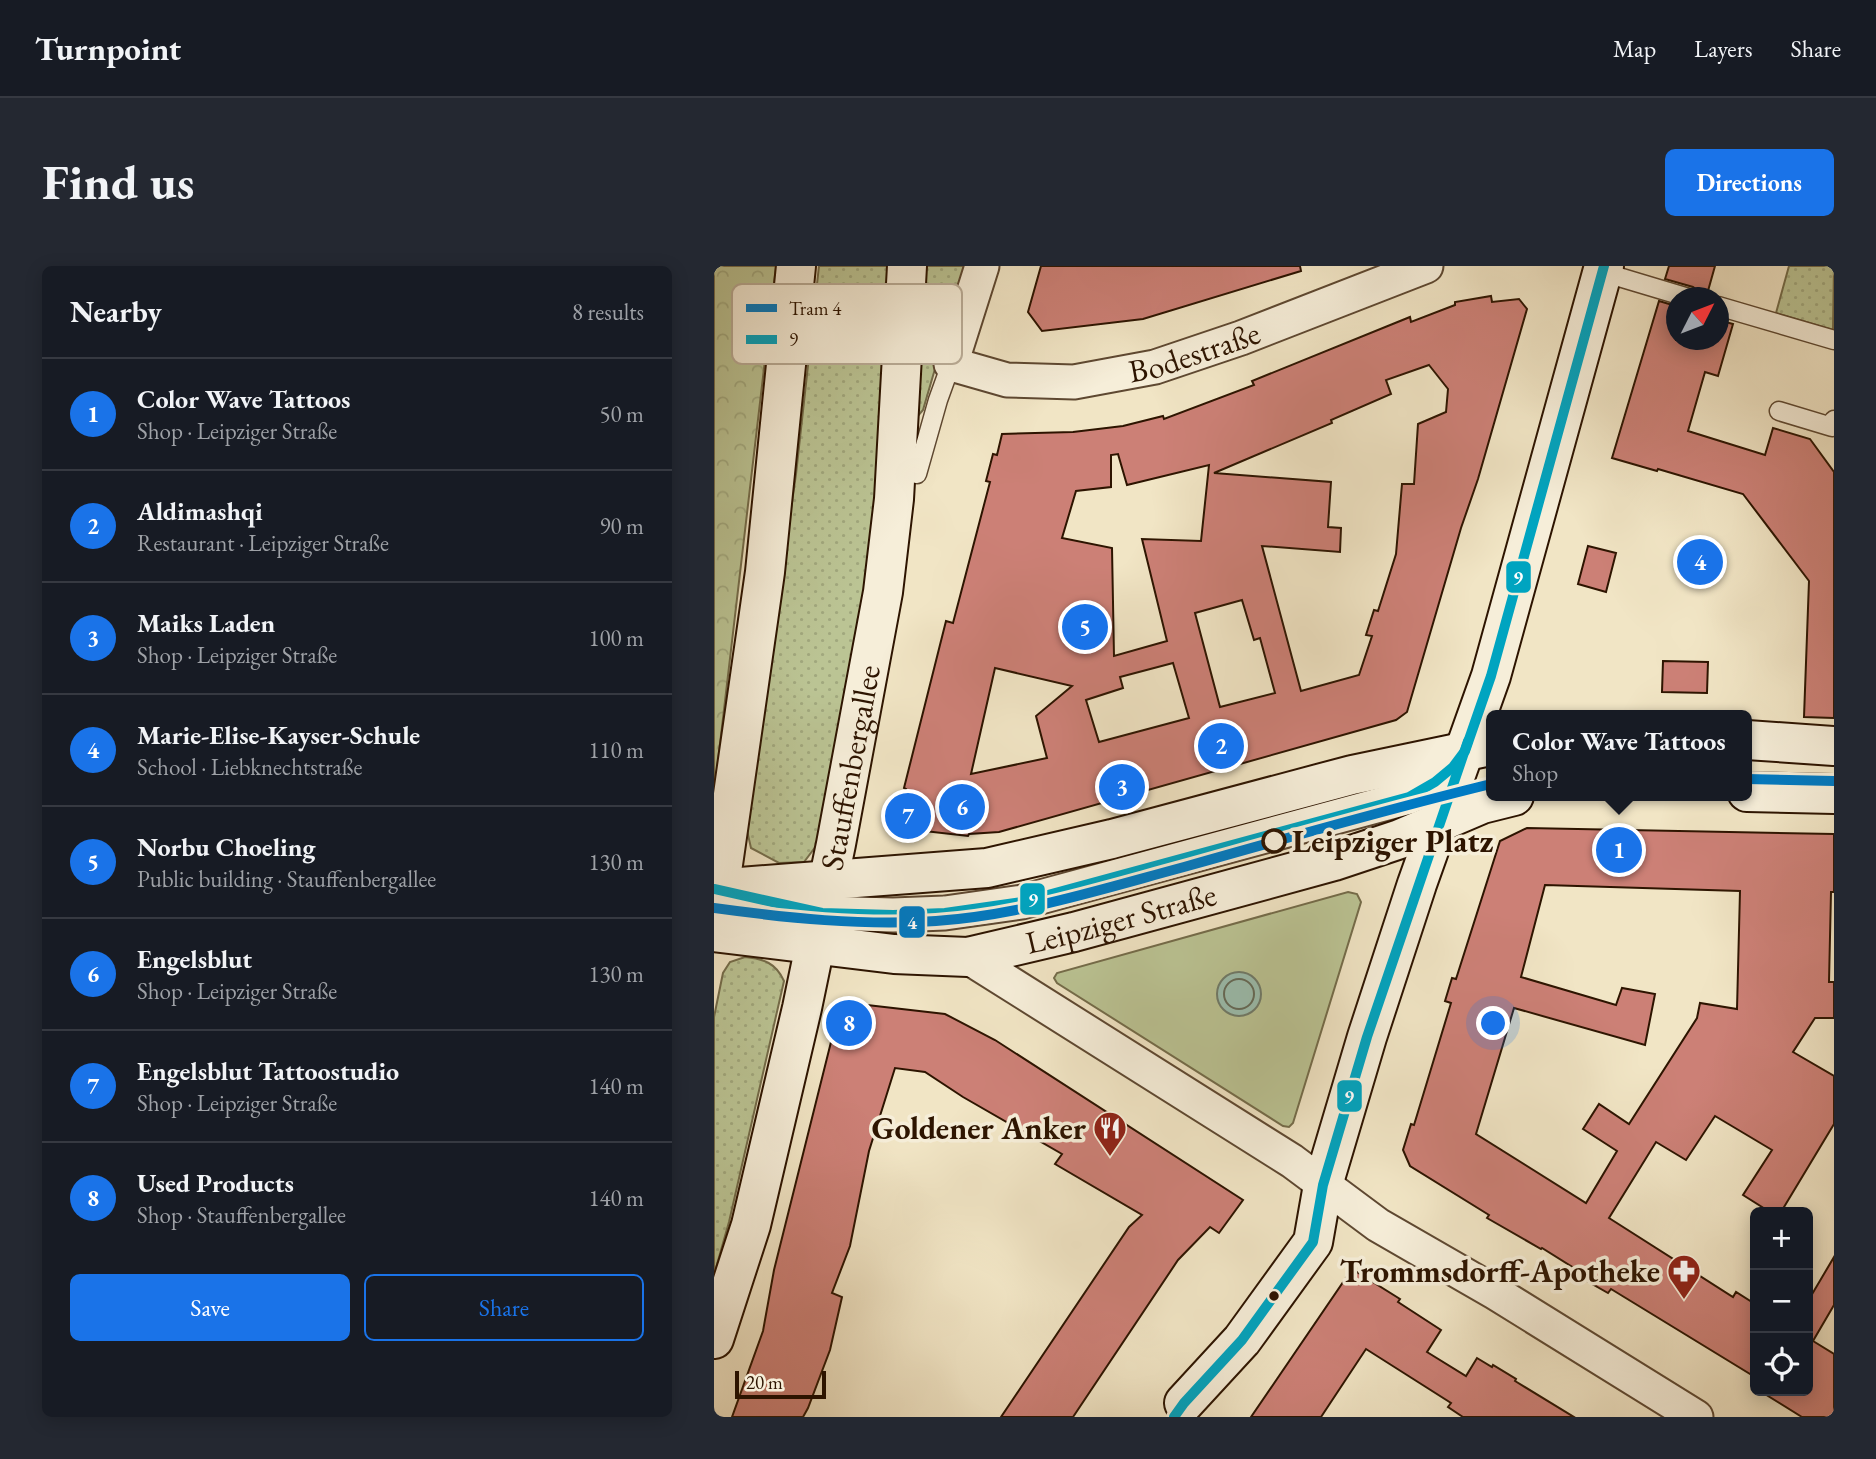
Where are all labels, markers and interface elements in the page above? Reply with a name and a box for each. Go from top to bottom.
text: Turnpoint [35,27,181,70]
text: Map [1613,33,1656,64]
text: Layers [1694,33,1753,64]
text: Share [1791,33,1841,64]
button: Directions [1665,149,1834,216]
text: Find us [42,150,194,214]
legend [732,284,962,364]
north arrow [1666,287,1729,350]
text: Nearby [70,292,162,331]
text: Tram 4 [789,296,842,321]
text: 8 results [572,297,644,327]
street label: Bodestraße [1125,312,1266,392]
text: 9 [789,327,798,352]
text: Color Wave Tattoos [137,382,350,416]
text: 1 [87,399,99,429]
text: 50 m [599,399,644,429]
text: Shop · Leipziger Straße [137,416,337,446]
text: Aldimashqi [137,494,263,528]
text: 2 [87,511,99,541]
text: 90 m [599,511,644,541]
text: Restaurant · Leipziger Straße [137,528,389,558]
pin: 4 [1677,536,1723,588]
line badge: 9 [1505,560,1532,594]
text: 9 [1513,565,1523,590]
pin: 5 [1062,601,1108,653]
text: Maiks Laden [137,606,275,640]
text: 3 [87,623,99,653]
text: 100 m [588,623,644,653]
text: Shop · Leipziger Straße [137,640,337,670]
street label: Stauffenbergallee [810,661,890,874]
popup [1486,710,1752,801]
text: Marie-Elise-Kayser-Schule [137,718,420,752]
pin: 2 [1198,720,1244,772]
text: Color Wave Tattoos [1512,724,1726,758]
text: 4 [87,735,99,765]
text: 110 m [588,735,644,765]
text: School · Liebknechtstraße [137,752,362,782]
text: Shop [1512,758,1558,788]
pin: 3 [1099,761,1145,813]
pin: 6 [939,781,985,833]
pin: 7 [885,790,931,842]
place label: Leipziger Platz [1292,820,1494,862]
pin: 1 [1596,824,1642,876]
marker: Leipziger Platz [1262,829,1286,853]
text: Norbu Choeling [137,830,316,864]
text: 5 [87,847,99,877]
text: 130 m [588,847,644,877]
text: Public building · Stauffenbergallee [137,864,436,894]
street label: Leipziger Straße [1021,873,1221,964]
line badge: 9 [1019,882,1046,916]
text: 9 [1028,887,1038,912]
line badge: 4 [898,905,926,939]
text: 4 [907,910,918,935]
text: Engelsblut [137,942,252,976]
text: 6 [87,959,99,989]
text: 130 m [588,959,644,989]
text: Shop · Leipziger Straße [137,976,337,1006]
pin: 8 [826,997,872,1049]
your location [1476,1006,1510,1040]
text: Engelsblut Tattoostudio [137,1054,399,1088]
text: 7 [87,1071,99,1101]
text: 140 m [588,1071,644,1101]
line badge: 9 [1336,1079,1363,1113]
text: 9 [1344,1084,1354,1109]
text: Shop · Leipziger Straße [137,1088,337,1118]
place label: Goldener Anker [871,1107,1087,1149]
restaurant icon: Goldener Anker [1091,1109,1129,1158]
text: Used Products [137,1166,294,1200]
text: 8 [87,1183,99,1213]
text: 140 m [588,1183,644,1213]
text: Shop · Stauffenbergallee [137,1200,346,1230]
map controls [1750,1207,1813,1396]
button: + [1750,1207,1813,1270]
place label: Trommsdorff-Apotheke [1340,1250,1660,1292]
pharmacy icon: Trommsdorff-Apotheke [1665,1252,1703,1301]
button: − [1750,1270,1813,1333]
button: Save [70,1274,350,1341]
button: Share [364,1274,644,1341]
unlabelled marker [1267,1289,1281,1303]
button: locate [1750,1333,1813,1396]
scale bar [735,1368,826,1400]
text: 20 m [746,1370,783,1395]

